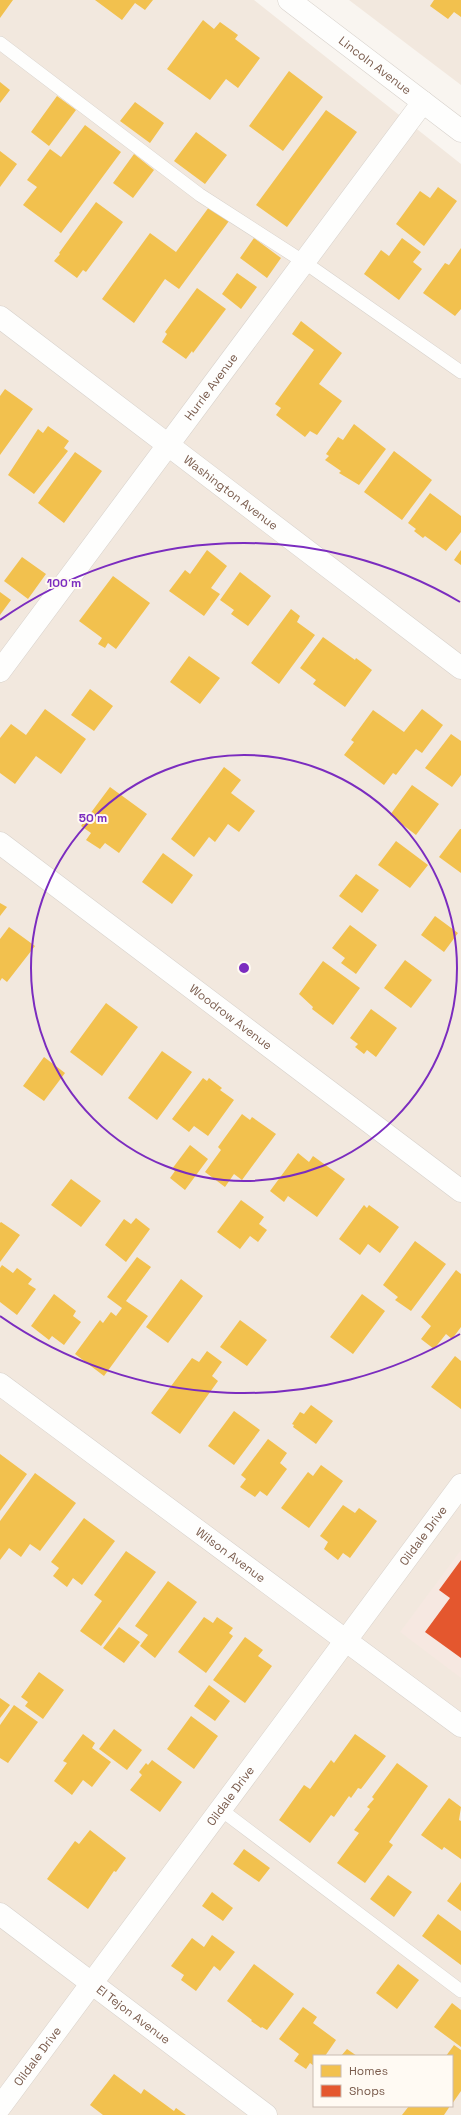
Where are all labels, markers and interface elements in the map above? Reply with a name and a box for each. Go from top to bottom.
street label: Lincoln Avenue [335,33,414,98]
street label: Hurrle Avenue [181,350,241,424]
street label: Washington Avenue [180,452,281,534]
text: 100 m [47,575,81,591]
text: 50 m [79,810,107,826]
centre of rings [237,961,251,975]
street label: Woodrow Avenue [186,981,275,1053]
street label: Oildale Drive [396,1503,451,1569]
street label: Wilson Avenue [192,1524,269,1586]
street label: Oildale Drive [203,1763,258,1829]
street label: El Tejon Avenue [93,1982,173,2048]
street label: Oildale Drive [10,2023,65,2089]
legend [313,2055,453,2107]
text: Homes [349,2063,388,2079]
text: Shops [349,2083,385,2099]

